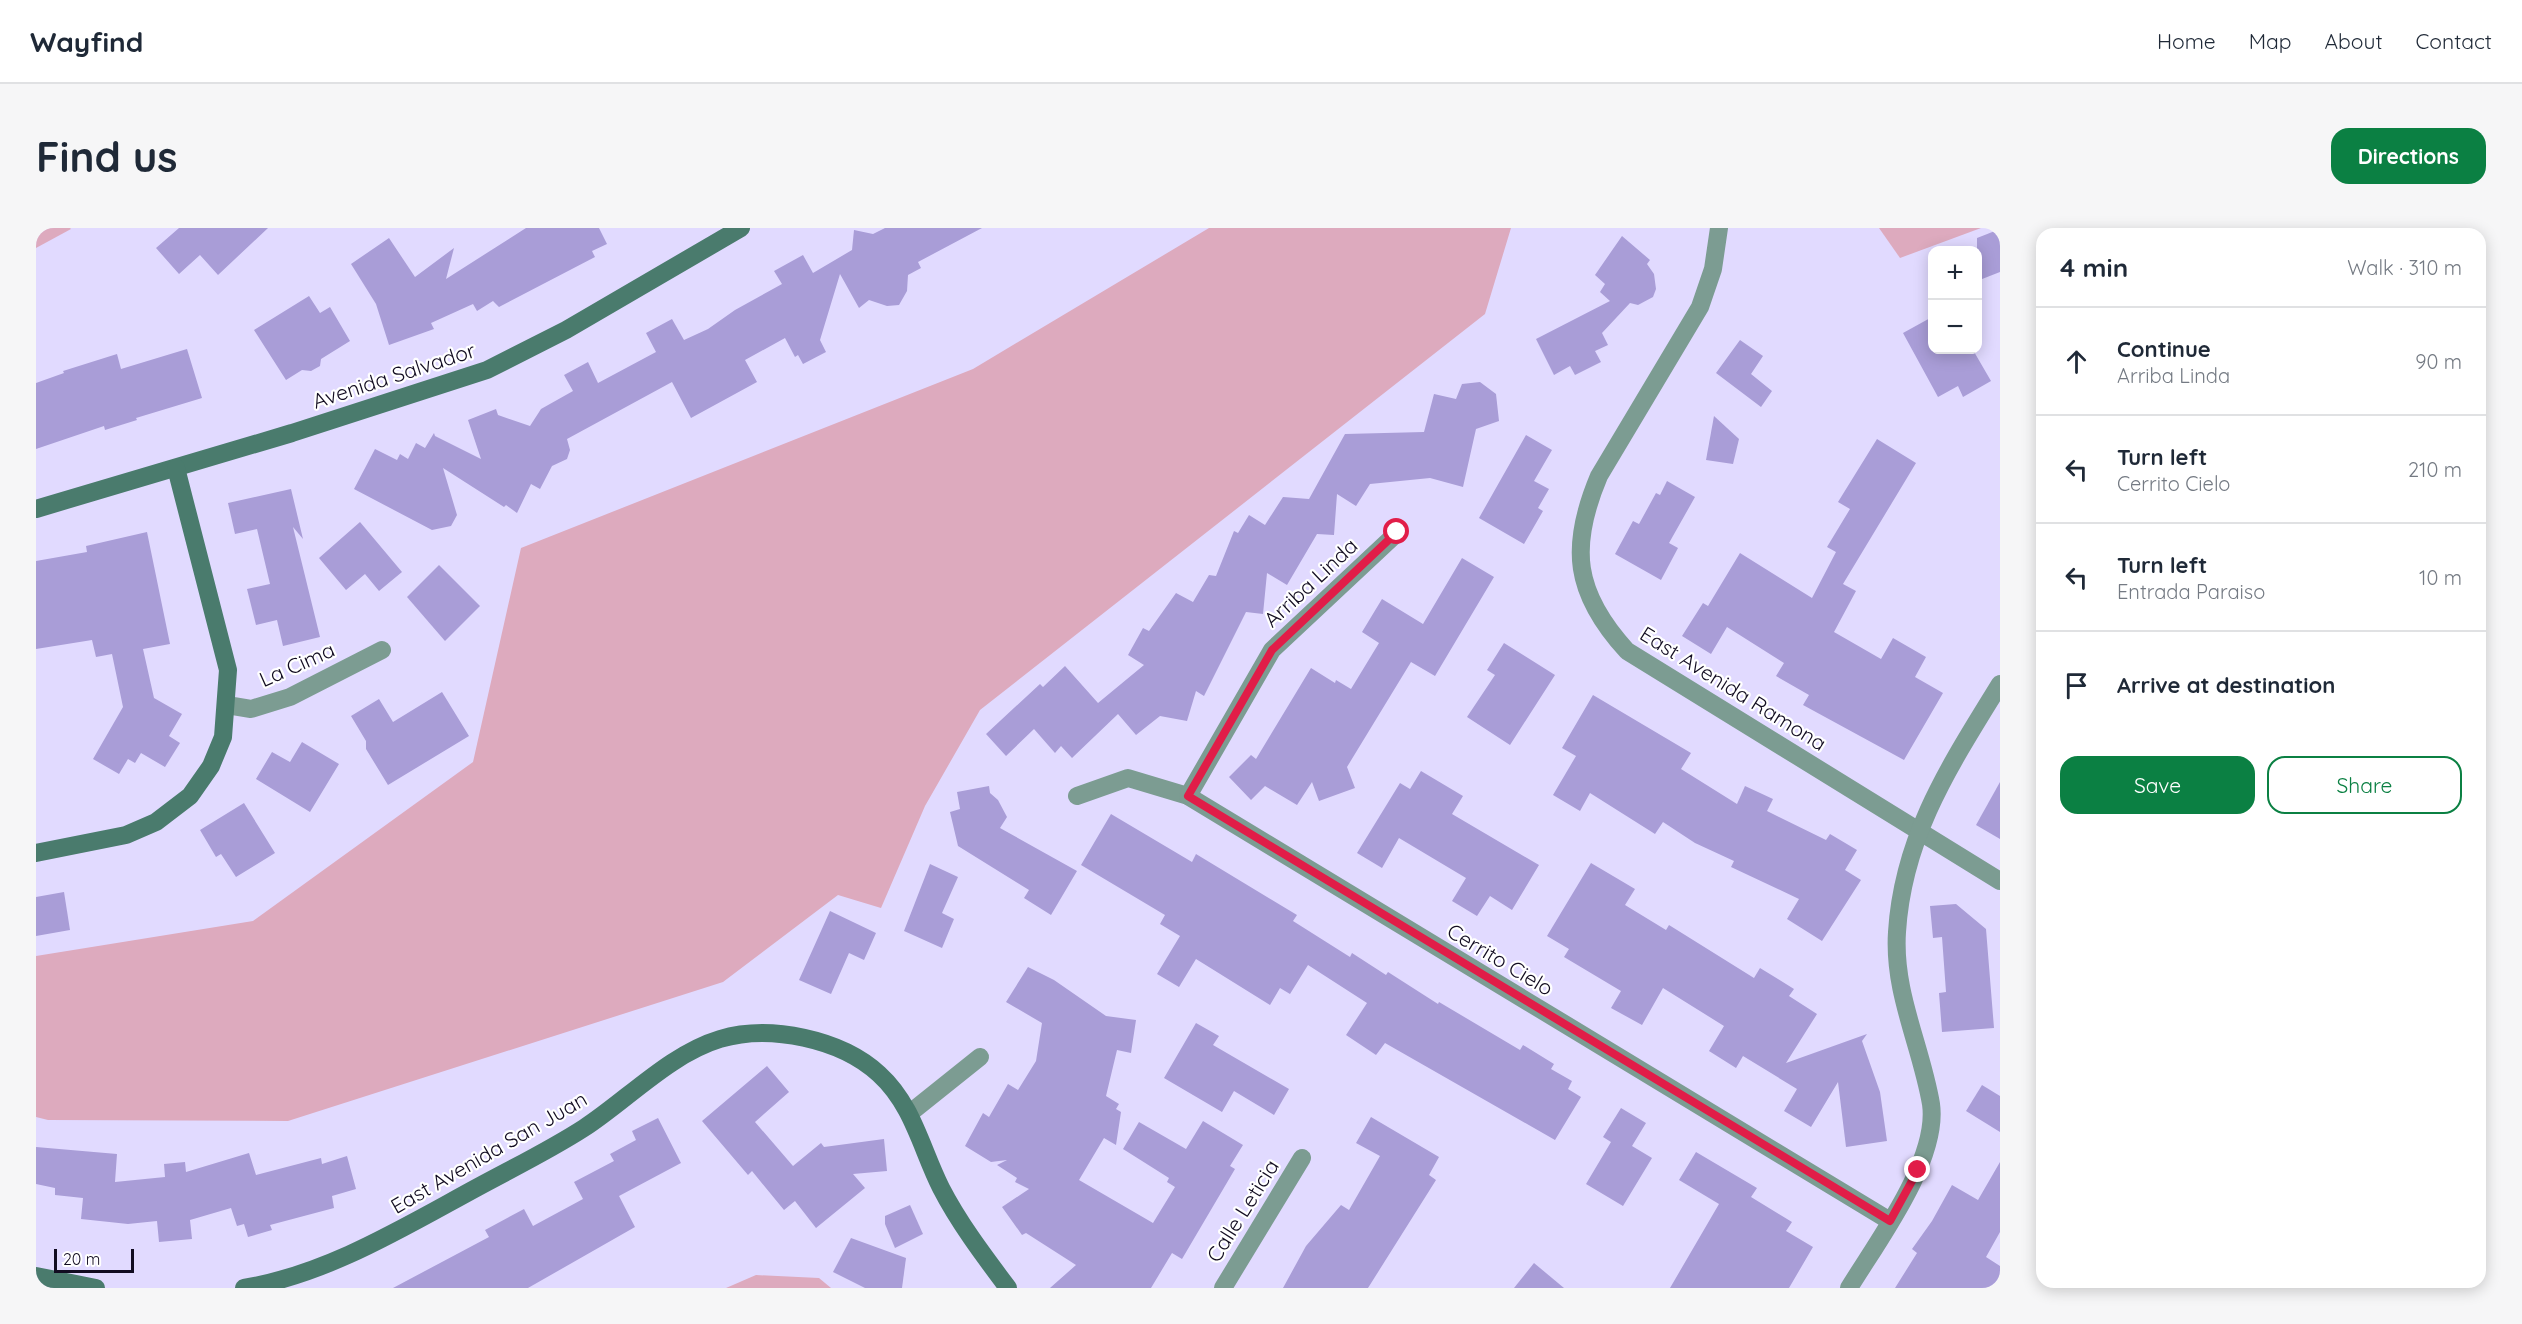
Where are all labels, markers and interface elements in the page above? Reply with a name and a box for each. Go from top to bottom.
text: Wayfind [30,24,143,59]
text: Home [2157,28,2216,54]
text: Map [2249,28,2292,54]
text: About [2325,28,2383,54]
text: Contact [2416,28,2492,54]
button: Directions [2331,128,2486,184]
text: Find us [36,130,178,183]
map controls [1928,246,1982,354]
button: + [1928,246,1982,300]
text: 4 min [2060,251,2128,284]
text: Walk · 310 m [2347,255,2462,280]
button: − [1928,300,1982,354]
text: Continue [2117,335,2211,363]
street label: Avenida Salvador [309,336,478,414]
icon: ahead [2060,345,2093,378]
text: 90 m [2415,349,2462,374]
text: Arriba Linda [2117,363,2230,388]
text: Turn left [2117,443,2207,471]
icon: left [2060,453,2093,486]
text: 210 m [2408,457,2462,482]
text: Cerrito Cielo [2117,471,2230,496]
route start [1383,518,1409,544]
street label: Arriba Linda [1258,532,1363,632]
text: Turn left [2117,551,2207,579]
icon: left [2060,561,2093,594]
text: 10 m [2419,565,2462,590]
text: Entrada Paraiso [2117,579,2265,604]
street label: East Avenida Ramona [1636,620,1831,756]
street label: La Cima [255,636,338,692]
icon: arrive [2060,669,2093,702]
text: Arrive at destination [2117,671,2335,699]
button: Save [2060,756,2255,814]
button: Share [2267,756,2462,814]
street label: Cerrito Cielo [1443,917,1558,1001]
street label: East Avenida San Juan [386,1085,591,1219]
street label: Calle Leticia [1200,1154,1284,1267]
route end [1904,1156,1930,1182]
scale bar [54,1246,134,1274]
text: 20 m [63,1249,100,1269]

